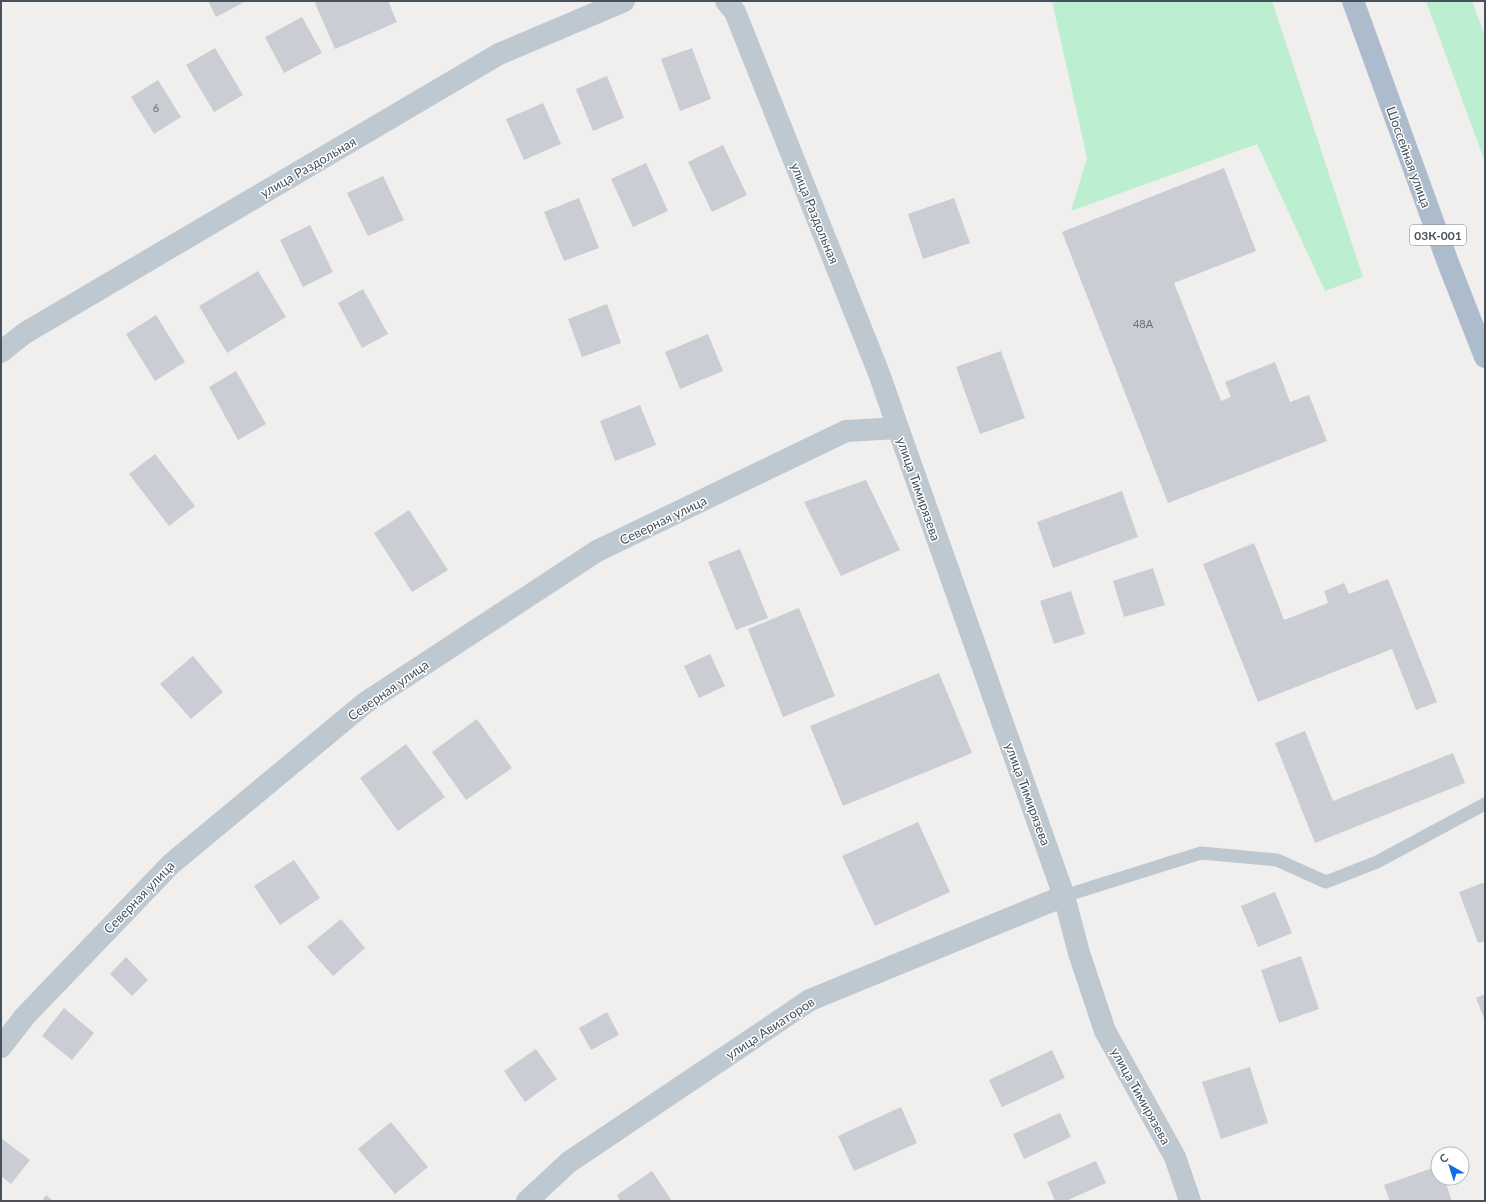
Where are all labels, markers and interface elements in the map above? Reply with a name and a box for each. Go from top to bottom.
house number: 6 [153,101,159,114]
street label: Шоссейная улица [1383,104,1435,210]
street label: улица Раздольная [257,133,359,201]
street label: улица Раздольная [787,160,843,266]
road number: 03К-001 [1410,225,1466,245]
house number: 48А [1133,317,1154,330]
street label: улица Тимирязева [894,435,944,543]
street label: Северная улица [617,492,709,548]
street label: Северная улица [344,656,432,724]
street label: улица Тимирязева [1002,740,1054,848]
street label: Северная улица [100,857,178,937]
street label: улица Авиаторов [723,993,817,1063]
street label: улица Тимирязева [1108,1045,1174,1147]
north arrow [1430,1146,1470,1186]
text: С [1436,1150,1451,1165]

